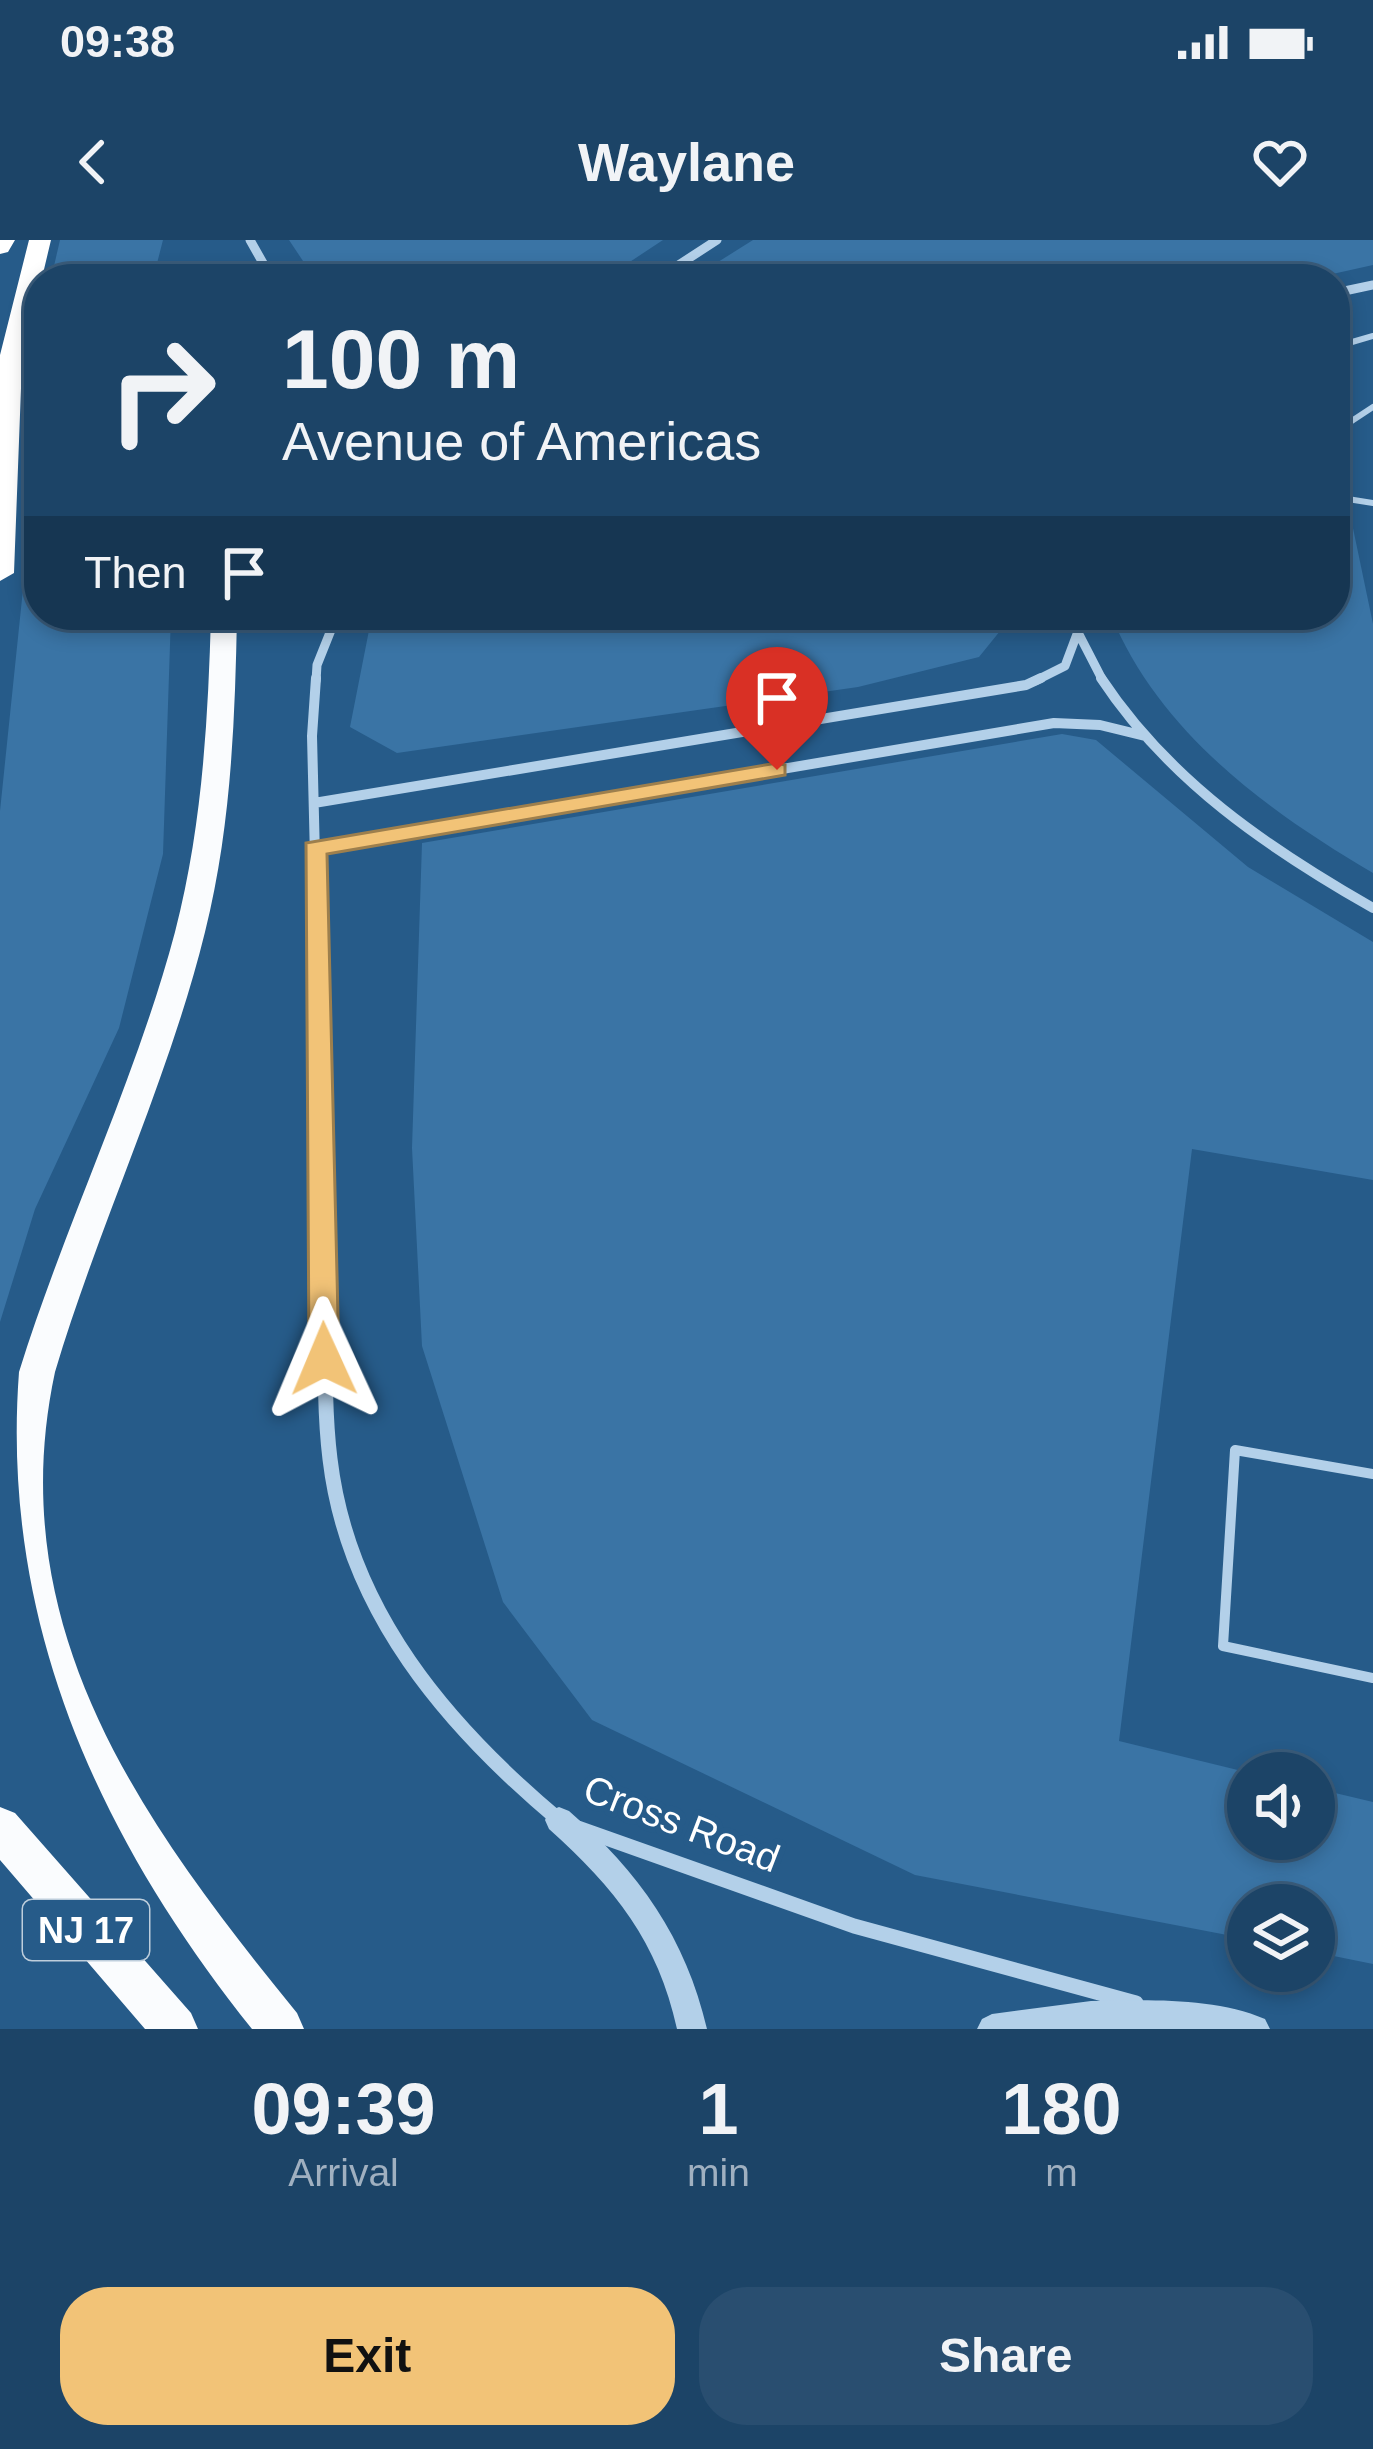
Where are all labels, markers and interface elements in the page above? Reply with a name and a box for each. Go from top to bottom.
text: 09:38 [60,16,175,67]
icon: back [60,129,126,195]
icon: heart [1247,129,1313,195]
text: Waylane [578,132,795,192]
icon: right [84,312,240,468]
text: 100 m [282,312,520,406]
text: Avenue of Americas [282,411,761,471]
icon: arrive [211,540,277,606]
text: Then [84,547,187,598]
pin [726,647,828,770]
icon: arrive [744,665,810,731]
position arrow [261,1296,387,1422]
map controls [1227,1752,1335,1992]
button: sound [1227,1752,1335,1860]
street label: Cross Road [578,1766,786,1880]
button: layers [1227,1884,1335,1992]
road number: NJ 17 [23,1900,149,1960]
text: 09:39 [251,2069,436,2149]
text: 1 [698,2069,739,2149]
text: 180 [1001,2069,1122,2149]
text: Arrival [288,2151,399,2194]
text: min [687,2151,750,2194]
text: m [1045,2151,1078,2194]
button: Exit [60,2287,675,2425]
button: Share [699,2287,1313,2425]

